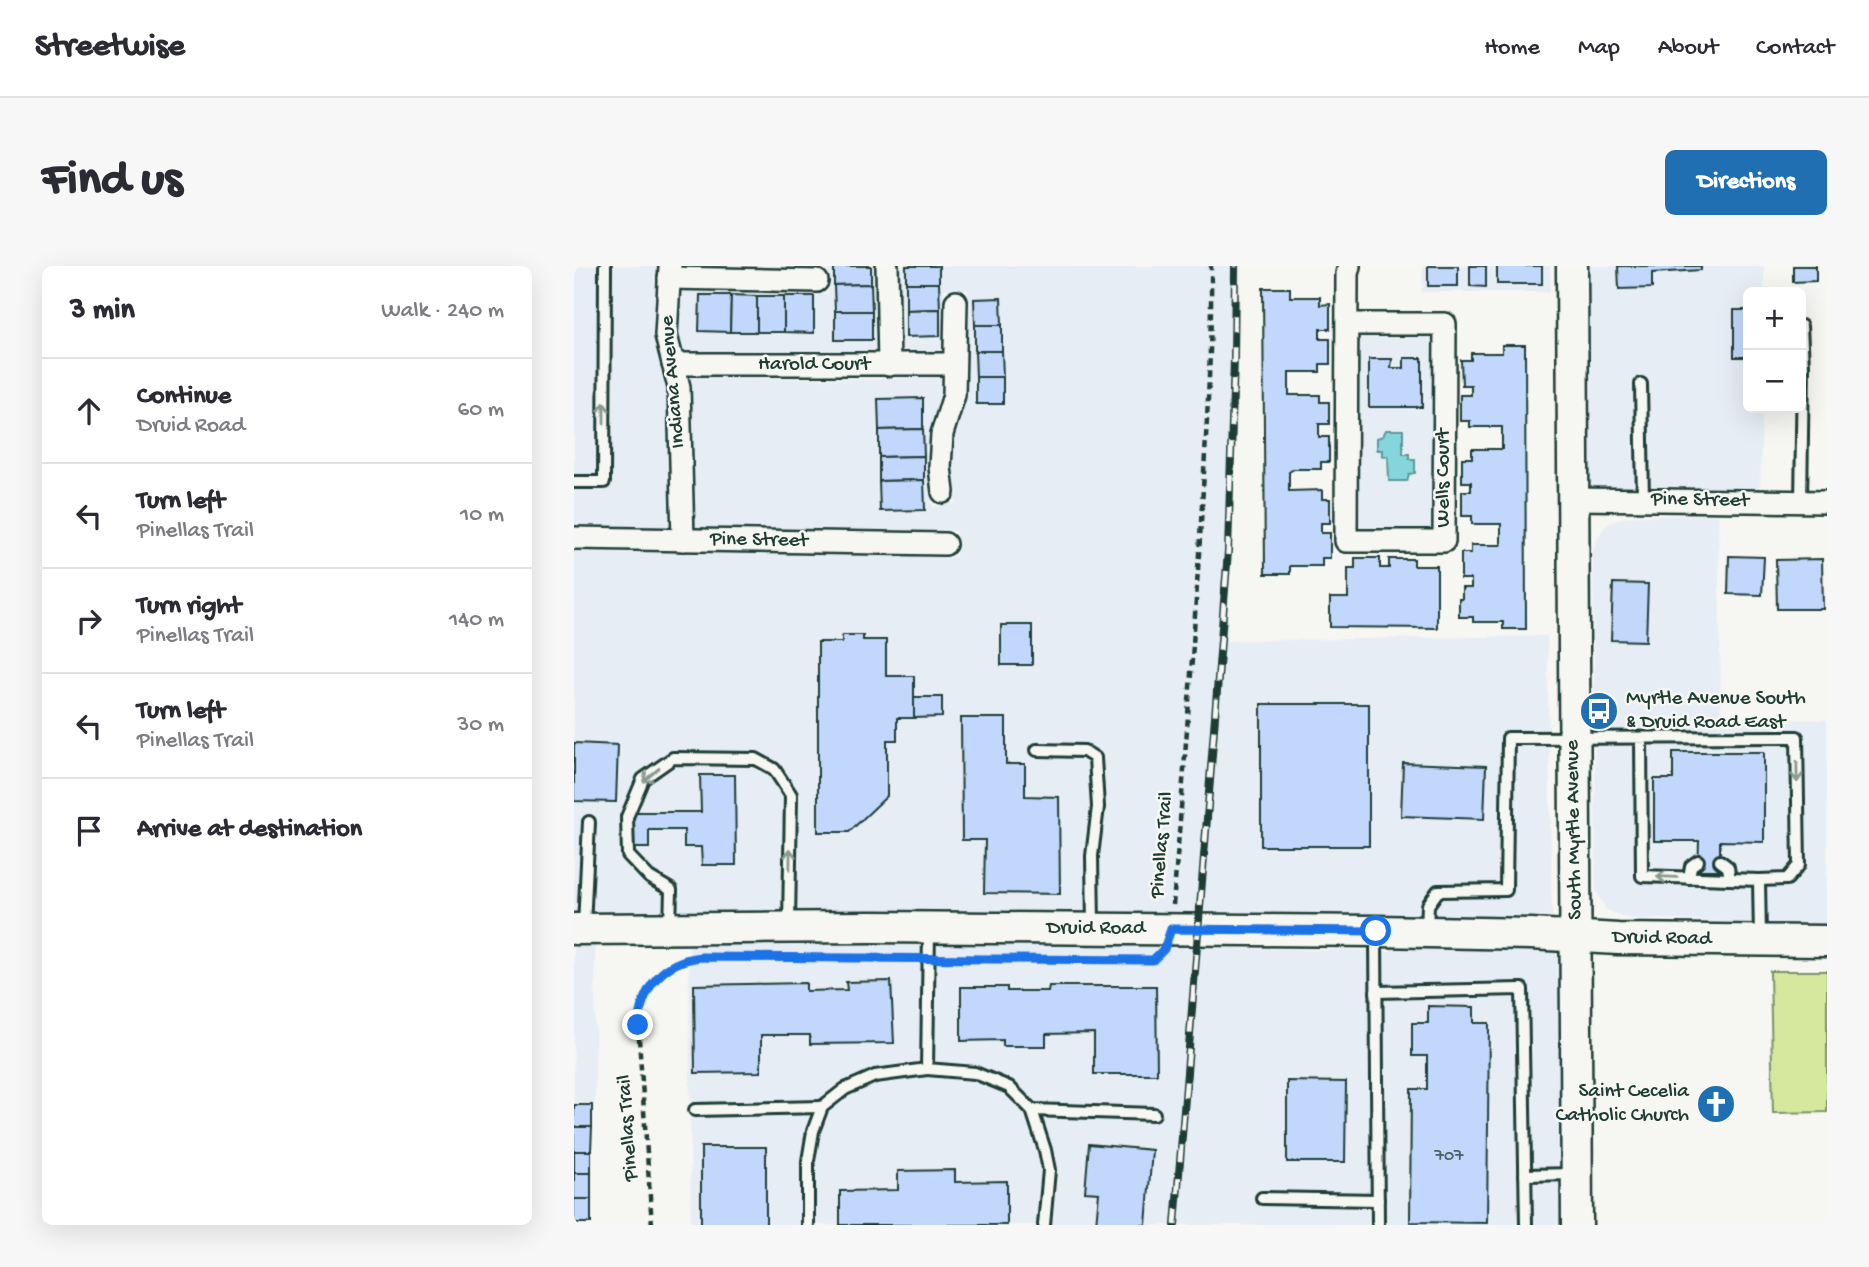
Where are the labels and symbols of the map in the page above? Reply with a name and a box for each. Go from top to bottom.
street label: Indiana Avenue [656,313,692,449]
street label: Harold Court [758,353,872,378]
one-way arrow [597,402,611,425]
street label: Wells Court [1432,426,1457,527]
street label: Pine Street [1650,488,1752,514]
street label: Pine Street [709,528,811,554]
place label: Myrtle Avenue South & Druid Road East [1626,687,1806,736]
bus stop icon: Myrtle Avenue South & Druid Road East [1578,690,1620,732]
street label: South Myrtle Avenue [1561,739,1589,920]
one-way arrow [1791,761,1804,784]
one-way arrow [642,767,660,783]
street label: Pinellas Trail [1146,791,1180,900]
one-way arrow [783,848,797,871]
one-way arrow [1655,871,1678,884]
route start [1360,915,1391,946]
street label: Druid Road [1045,917,1147,942]
street label: Druid Road [1610,926,1713,952]
route end [622,1009,653,1040]
street label: Pinellas Trail [613,1074,645,1183]
place label: Saint Cecelia Catholic Church [1556,1080,1690,1129]
church icon: Saint Cecelia Catholic Church [1695,1083,1737,1125]
house number: 707 [1434,1146,1464,1167]

